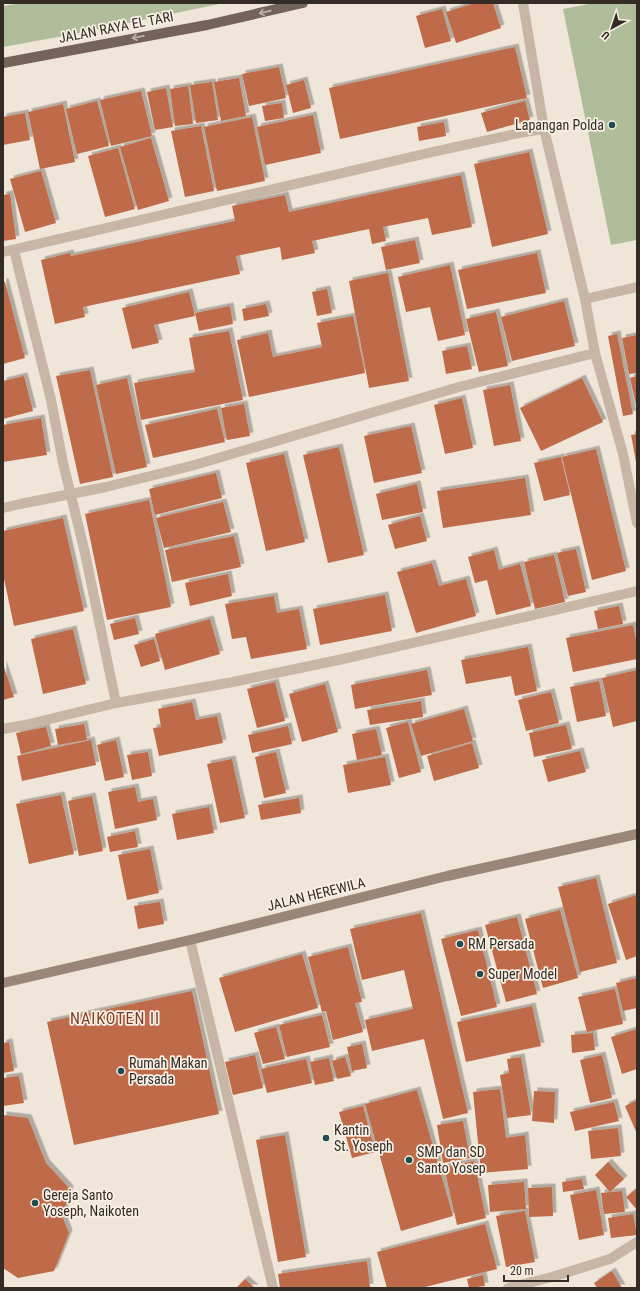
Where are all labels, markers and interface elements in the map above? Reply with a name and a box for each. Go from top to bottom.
street label: JALAN RAYA EL TARI [57,8,175,46]
one-way arrow [259,8,272,16]
north arrow [592,8,632,48]
text: U [599,28,612,42]
one-way arrow [132,34,145,42]
place label: Lapangan Polda [515,117,604,133]
marker: Lapangan Polda [607,120,617,130]
street label: JALAN HEREWILA [265,874,367,914]
place label: RM Persada [468,936,534,952]
marker: RM Persada [455,939,465,949]
place label: Super Model [488,966,557,982]
marker: Super Model [475,969,485,979]
district label: NAIKOTEN II [70,1009,160,1028]
place label: Rumah Makan Persada [129,1055,208,1087]
marker: Rumah Makan Persada [116,1066,126,1076]
place label: Kantin St. Yoseph [334,1122,393,1154]
marker: Kantin St. Yoseph [321,1133,331,1143]
place label: SMP dan SD Santo Yosep [417,1144,486,1176]
marker: SMP dan SD Santo Yosep [404,1155,414,1165]
place label: Gereja Santo Yoseph, Naikoten [43,1187,139,1219]
marker: Gereja Santo Yoseph, Naikoten [30,1198,40,1208]
scale bar [504,1257,568,1283]
text: 20 m [510,1264,534,1278]

